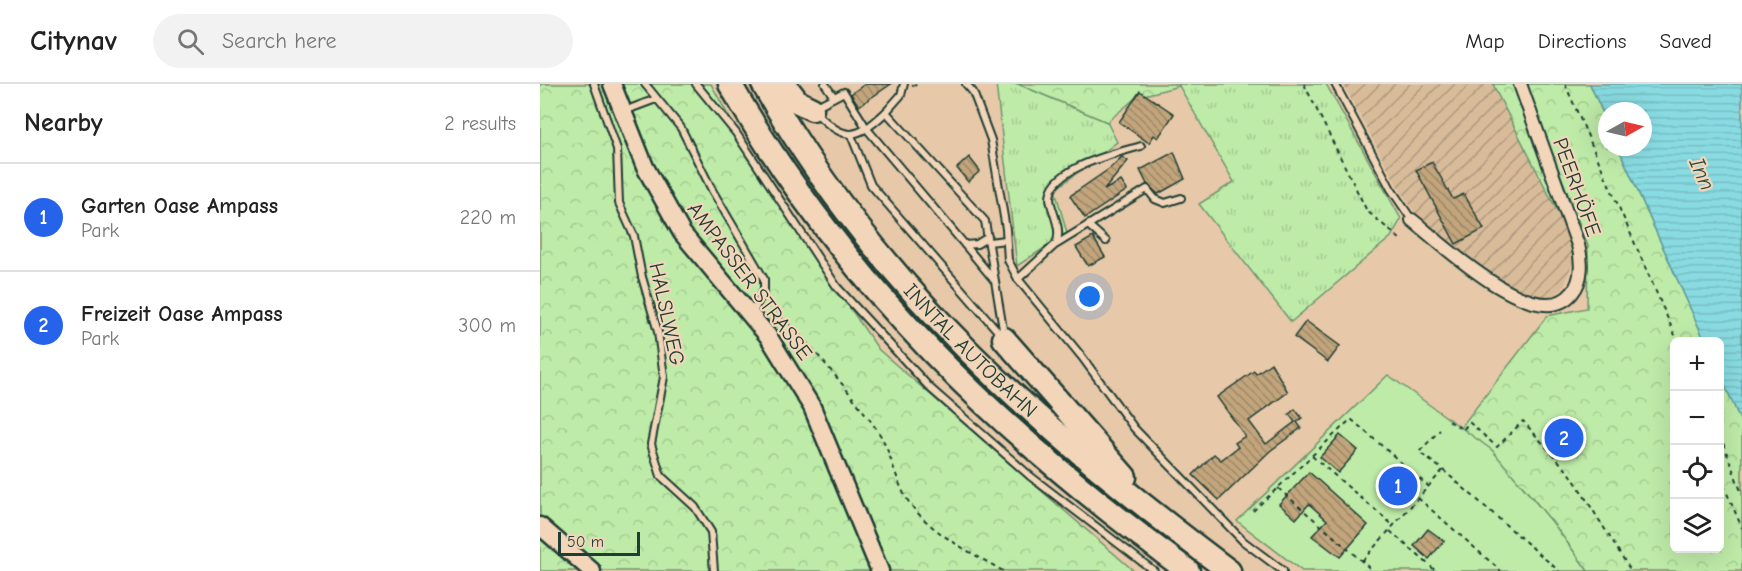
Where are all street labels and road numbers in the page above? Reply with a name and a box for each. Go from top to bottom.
street label: PEERHÖFE [1548,134,1606,240]
street label: AMPASSER STRASSE [683,197,817,365]
street label: HALSLWEG [644,260,690,368]
street label: INNTAL AUTOBAHN [899,279,1042,422]

